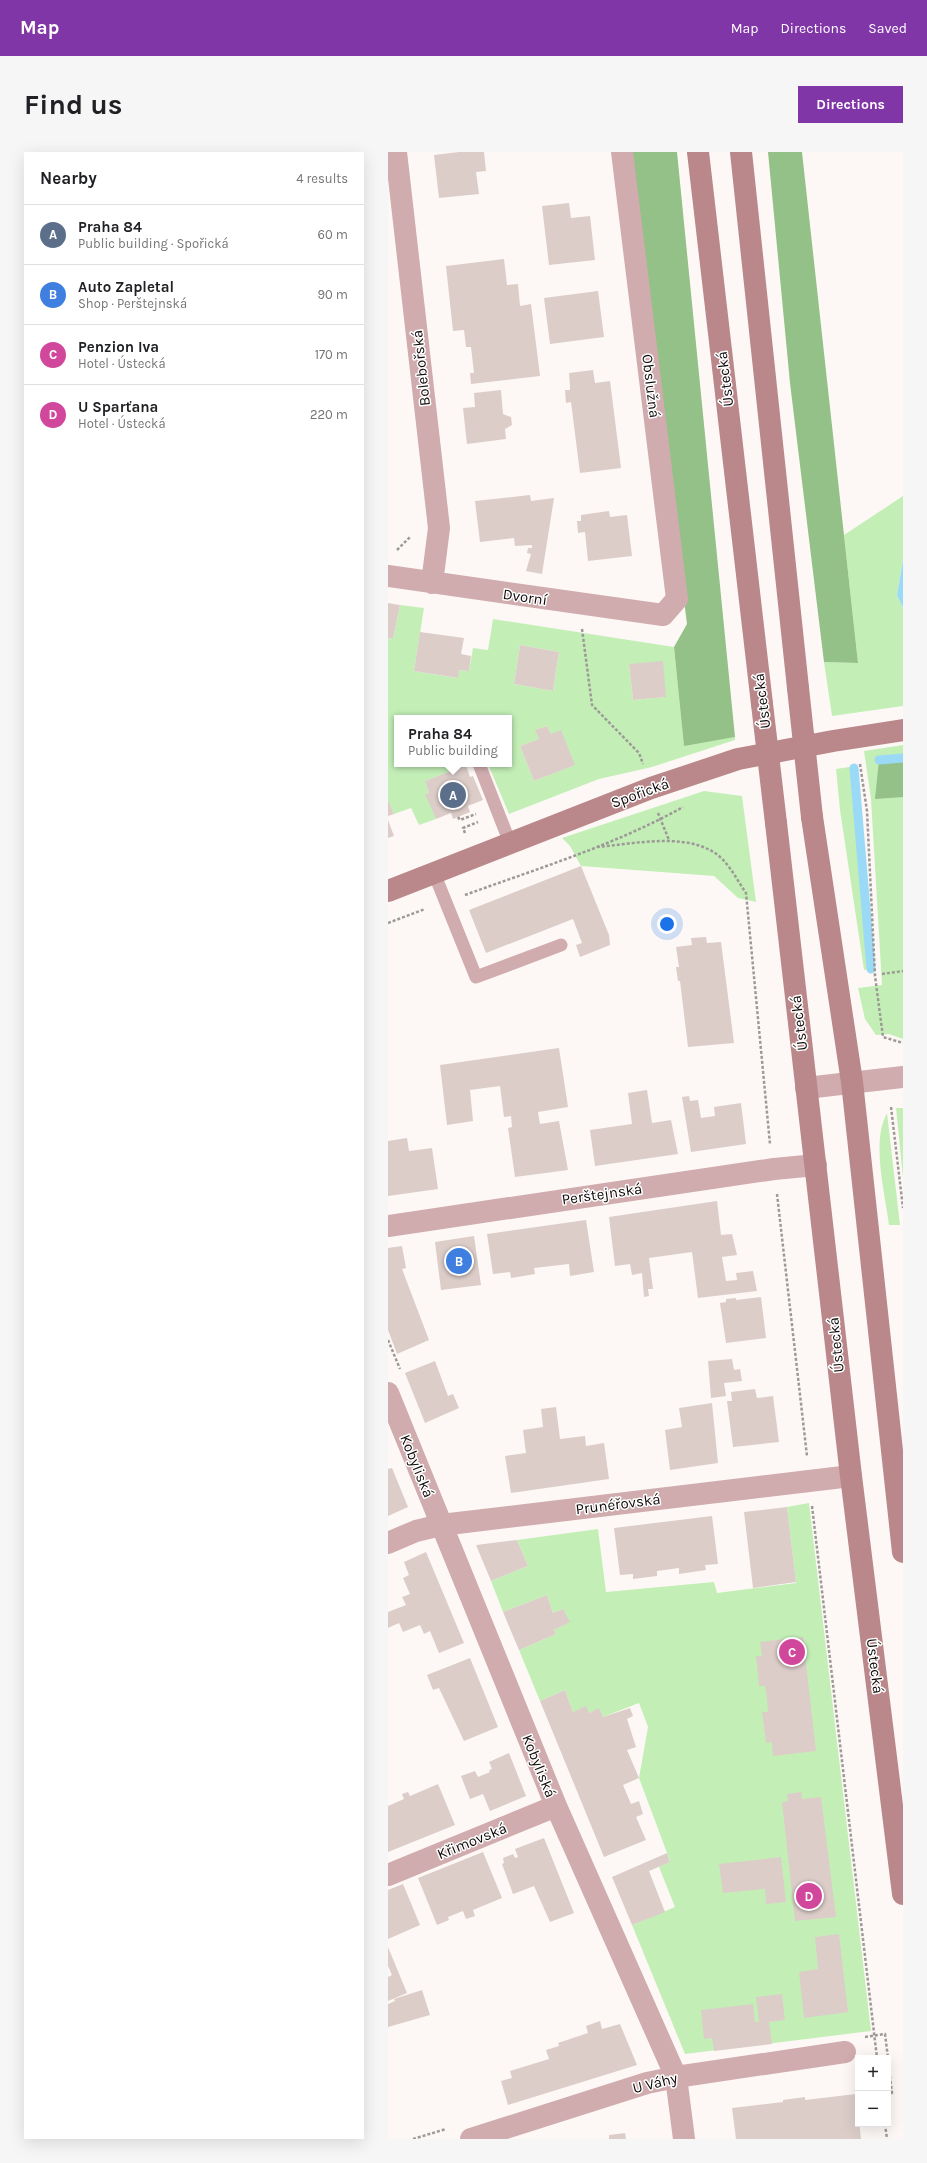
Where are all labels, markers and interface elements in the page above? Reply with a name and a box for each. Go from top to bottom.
text: Map [20,17,59,39]
text: Map [731,20,759,37]
text: Directions [781,20,846,37]
text: Saved [868,20,907,37]
button: Directions [798,86,903,123]
text: Find us [24,88,123,121]
text: Nearby [40,168,97,188]
text: 4 results [296,171,348,186]
text: Praha 84 [78,218,142,236]
text: A [49,227,57,242]
text: 60 m [318,227,348,242]
text: Public building · Spořická [78,236,229,251]
text: Auto Zapletal [78,278,174,296]
text: B [49,287,57,302]
text: 90 m [317,287,348,302]
text: Shop · Perštejnská [78,296,187,311]
street label: Bolebořská [408,329,434,407]
text: Penzion Iva [78,338,159,356]
text: C [49,347,57,362]
text: 170 m [315,347,348,362]
street label: Ústecká [713,350,737,408]
street label: Obslužná [638,353,664,419]
text: Hotel · Ústecká [78,356,166,371]
text: U Sparťana [78,398,158,416]
text: D [49,407,57,422]
text: 220 m [310,407,348,422]
text: Hotel · Ústecká [78,416,166,431]
street label: Dvorní [502,585,549,609]
street label: Ústecká [750,672,774,730]
popup [394,715,512,767]
text: Praha 84 [408,725,472,743]
text: Public building [408,743,498,758]
street label: Spořická [609,774,671,812]
pin: A [440,780,466,810]
your location [657,914,677,934]
street label: Ústecká [787,994,811,1052]
street label: Perštejnská [561,1179,643,1209]
pin: B [446,1246,472,1276]
street label: Ústecká [824,1316,848,1374]
street label: Kobyliská [396,1432,438,1500]
street label: Prunéřovská [575,1490,661,1518]
pin: C [779,1637,805,1667]
street label: Ústecká [863,1637,887,1695]
street label: Kobyliská [518,1732,560,1800]
street label: Křimovská [435,1819,509,1863]
pin: D [796,1881,822,1911]
map controls [855,2055,891,2127]
button: + [855,2055,891,2091]
street label: U Váhy [631,2069,679,2097]
button: − [855,2091,891,2127]

